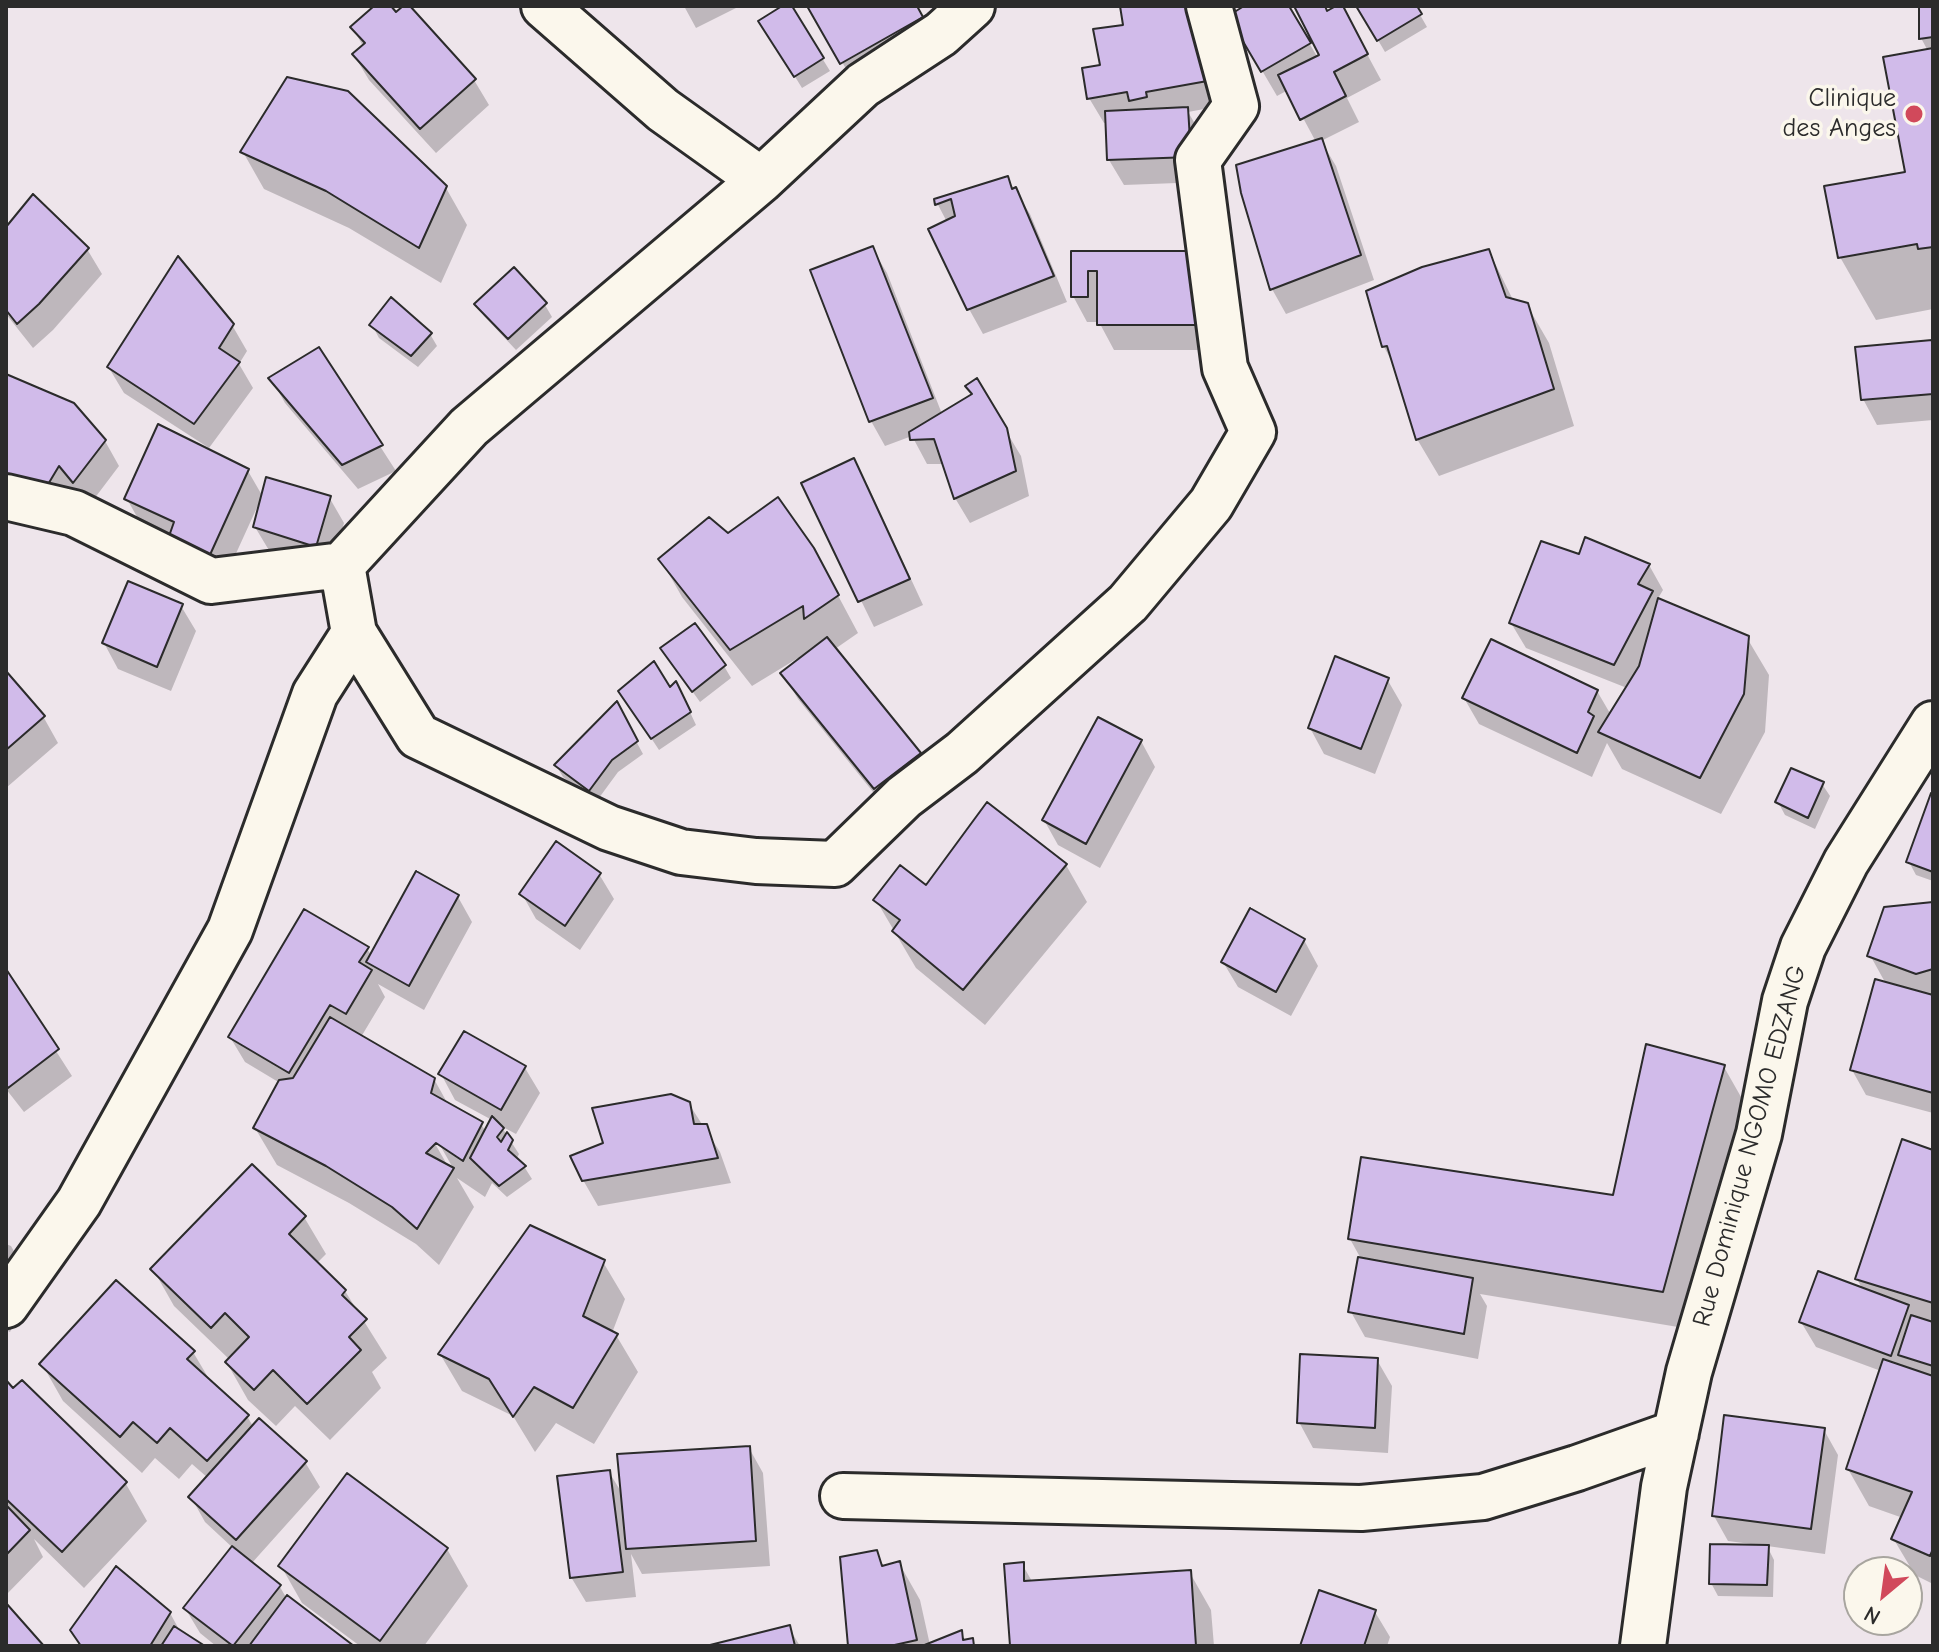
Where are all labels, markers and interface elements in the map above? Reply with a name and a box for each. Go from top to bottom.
place label: Clinique des Anges [1783,83,1896,144]
marker: Clinique des Anges [1903,103,1925,125]
street label: Rue Dominique NGOMO EDZANG [1687,962,1813,1330]
north arrow [1843,1556,1923,1636]
text: N [1860,1600,1885,1630]

